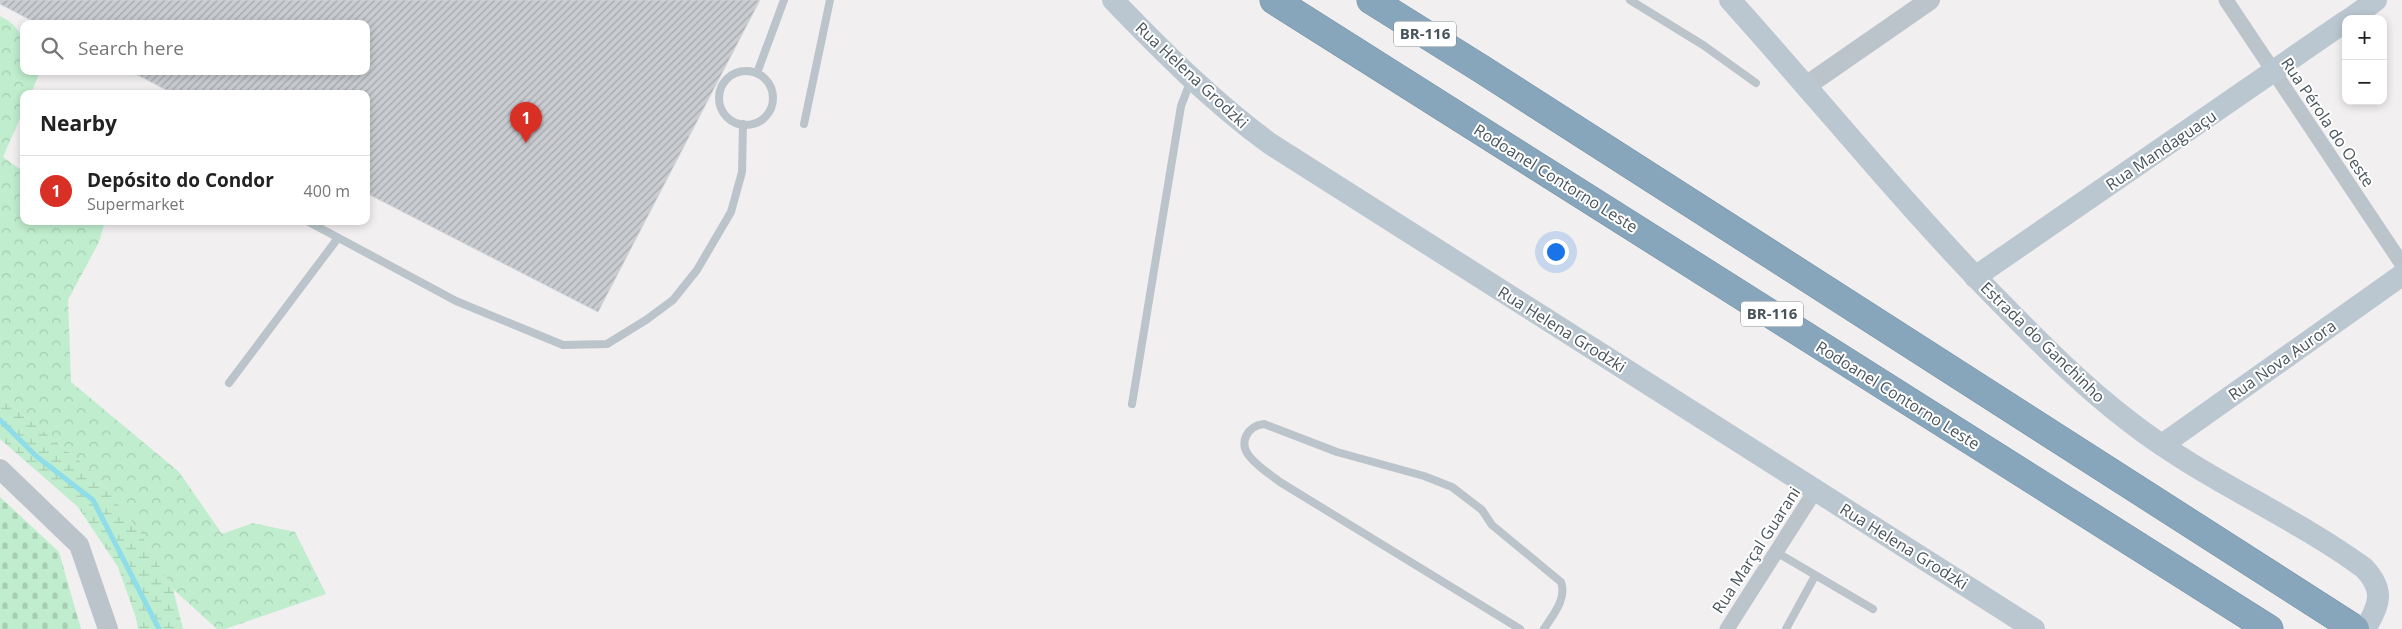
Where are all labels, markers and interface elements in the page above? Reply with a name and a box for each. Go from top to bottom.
map controls [2342,15,2387,105]
button: + [2342,15,2387,60]
street label: Rua Helena Grodzki [1131,17,1253,133]
search box [20,20,370,75]
road number: BR-116 [1394,22,1456,46]
icon: search [38,34,66,62]
text: Search here [78,35,184,61]
street label: Rua Pérola do Oeste [2276,53,2380,191]
button: − [2342,60,2387,105]
pin: 1 [510,102,542,143]
street label: Rua Mandaguaçu [2101,105,2221,195]
text: Nearby [40,109,117,137]
street label: Rodoanel Contorno Leste [1470,118,1642,238]
text: Depósito do Condor [87,167,274,193]
text: 1 [51,180,61,202]
text: 400 m [304,180,350,202]
text: Supermarket [87,193,184,215]
your location [1543,239,1569,265]
street label: Estrada do Ganchinho [1976,277,2110,407]
street label: Rua Helena Grodzki [1494,281,1630,377]
road number: BR-116 [1741,302,1803,326]
street label: Rua Nova Aurora [2224,315,2340,405]
street label: Rodoanel Contorno Leste [1812,335,1984,455]
street label: Rua Marçal Guarani [1707,482,1805,618]
street label: Rua Helena Grodzki [1836,498,1972,594]

